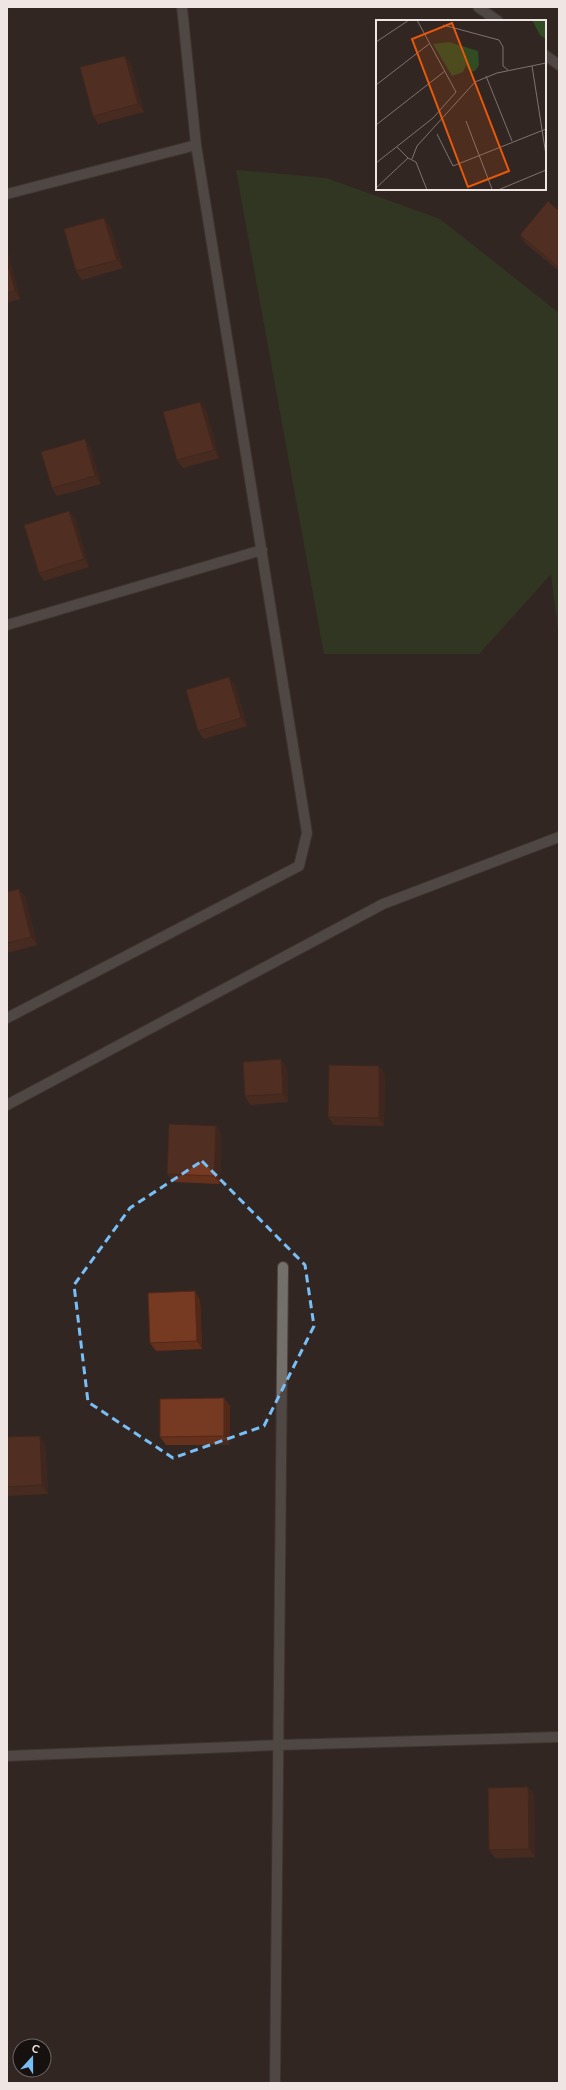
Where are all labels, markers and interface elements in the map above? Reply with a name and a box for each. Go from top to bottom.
inset map [376,20,546,190]
north arrow [12,2038,52,2078]
text: С [30,2041,42,2057]

